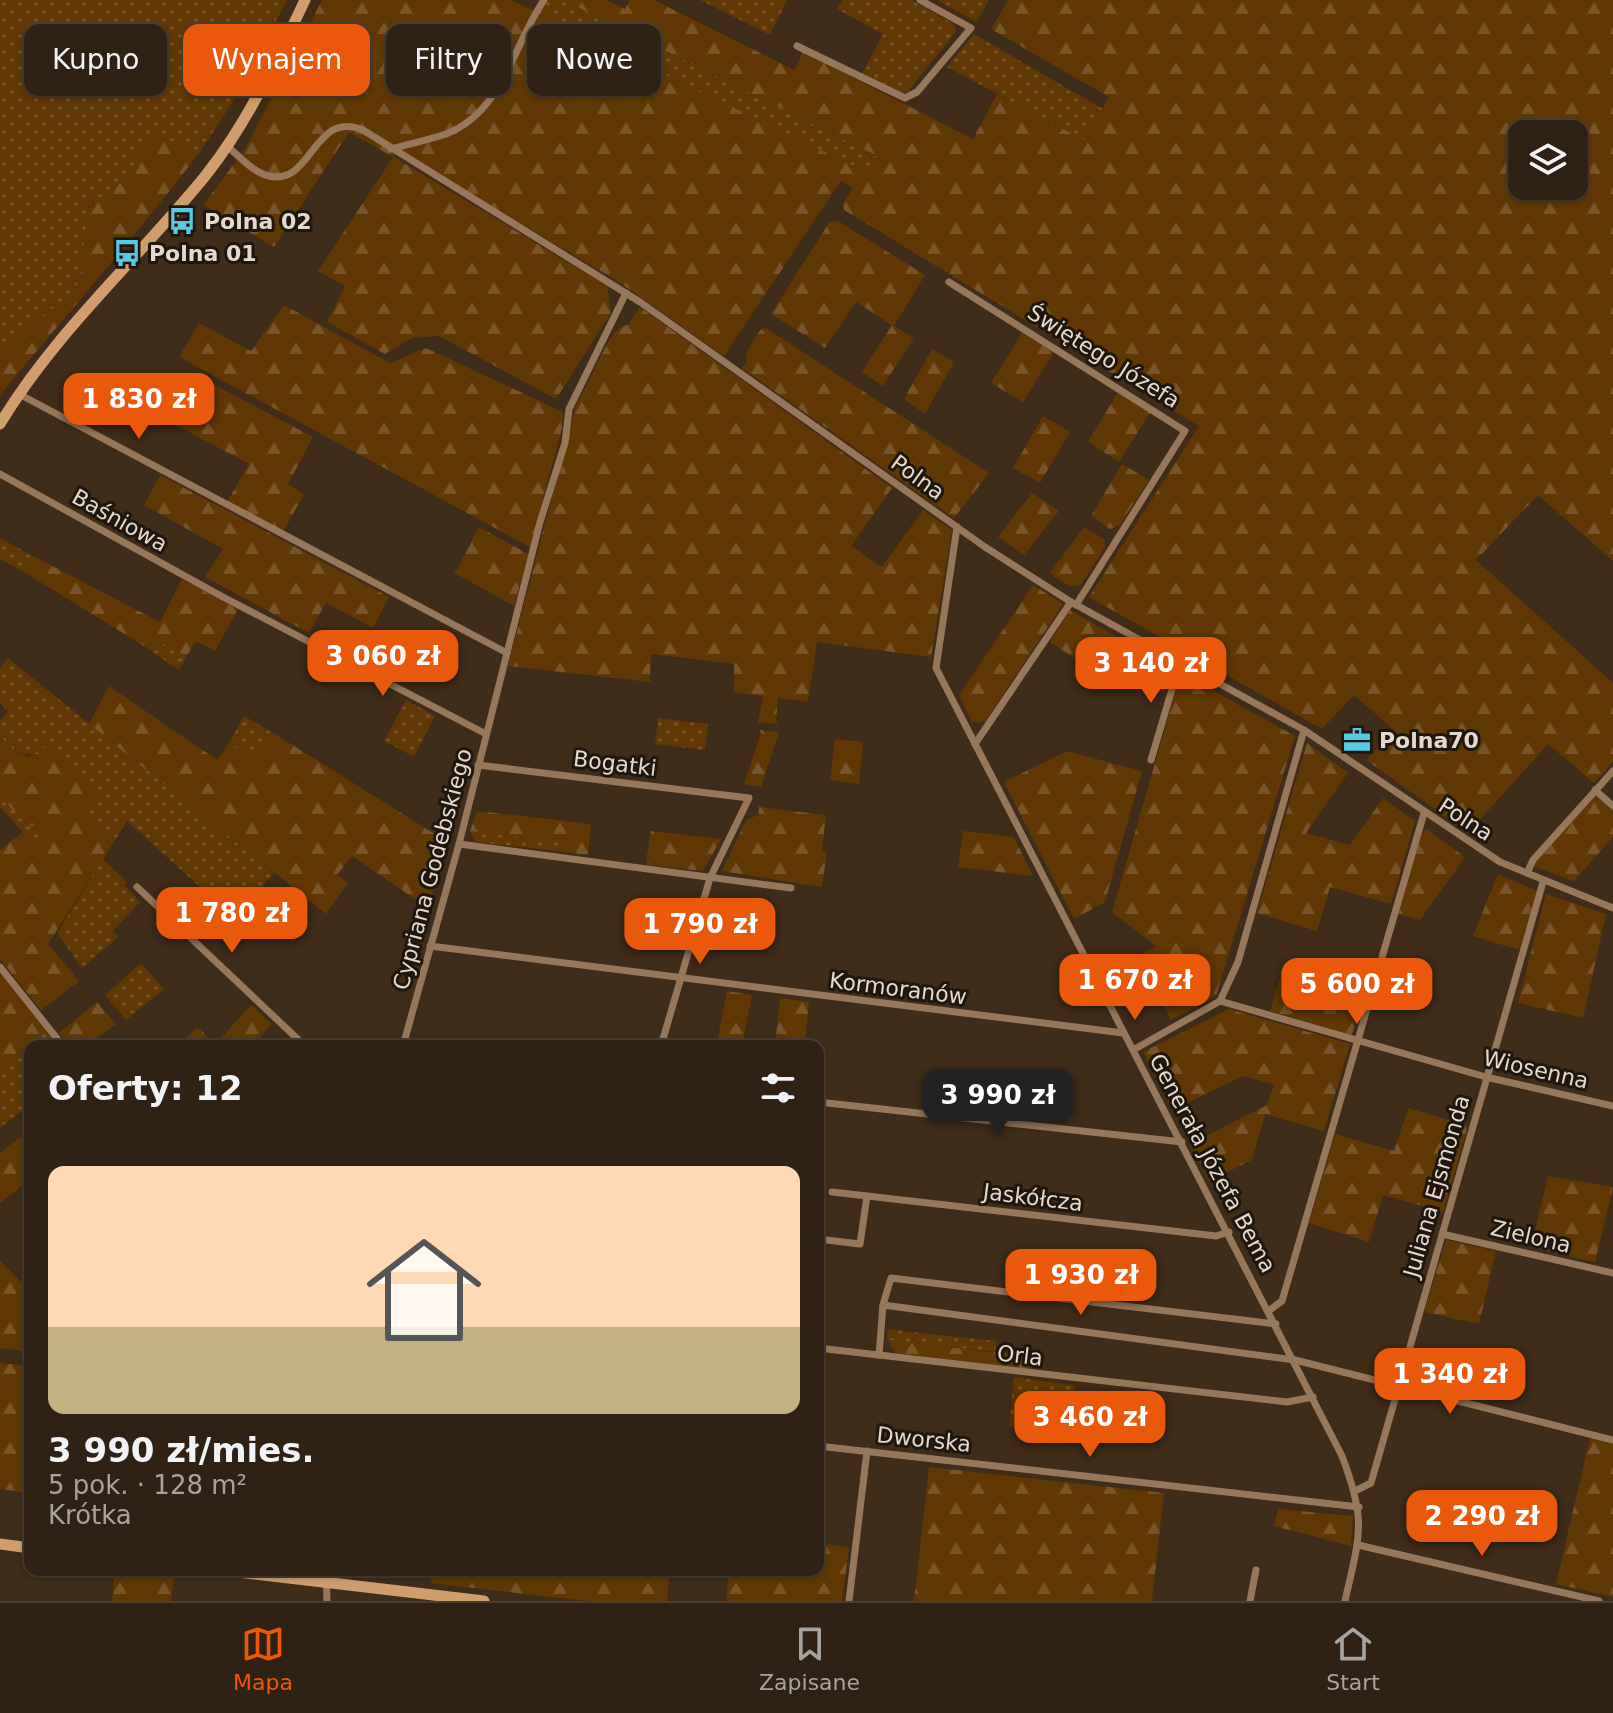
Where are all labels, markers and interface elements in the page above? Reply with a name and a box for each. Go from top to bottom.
chip: Kupno [24,24,167,96]
chip: Wynajem [183,24,370,96]
chip: Filtry [386,24,511,96]
chip: Nowe [527,24,661,96]
map controls [1508,120,1588,200]
button: layers [1508,120,1588,200]
bus stop icon: Polna 02 [167,206,197,236]
place label: Polna 02 [204,209,312,234]
bus stop icon: Polna 01 [112,238,142,268]
place label: Polna 01 [149,241,257,266]
street label: Świętego Józefa [1023,300,1184,413]
pin: 1 830 zł [56,373,222,441]
text: 1 830 zł [81,384,197,414]
street label: Polna [886,450,949,505]
street label: Baśniowa [68,484,172,557]
pin: 3 060 zł [300,630,466,698]
pin: 3 140 zł [1068,637,1234,705]
text: 3 060 zł [325,641,441,671]
text: 3 140 zł [1093,648,1209,678]
office icon: Polna70 [1342,725,1372,755]
place label: Polna70 [1379,728,1479,753]
street label: Cypriana Godebskiego [388,746,477,992]
street label: Bogatki [572,746,658,781]
street label: Polna [1434,793,1497,846]
pin: 1 780 zł [149,887,315,955]
text: 1 780 zł [174,898,290,928]
pin: 1 790 zł [617,898,783,966]
text: 1 790 zł [642,909,758,939]
pin: 1 670 zł [1052,954,1218,1022]
pin: 5 600 zł [1274,958,1440,1026]
text: 1 670 zł [1077,965,1193,995]
street label: Kormoranów [828,968,968,1009]
text: 5 600 zł [1299,969,1415,999]
street label: Wiosenna [1481,1045,1591,1094]
street label: Generała Józefa Bema [1144,1050,1281,1277]
icon: filters [756,1066,800,1110]
text: Oferty: 12 [48,1068,243,1108]
pin: 3 990 zł [915,1069,1081,1137]
text: 3 990 zł [940,1080,1056,1110]
street label: Juliana Ejsmonda [1398,1092,1474,1282]
street label: Jaskółcza [980,1179,1084,1216]
street label: Zielona [1488,1215,1574,1258]
icon: home [352,1218,496,1362]
pin: 1 930 zł [998,1249,1164,1317]
text: 1 930 zł [1023,1260,1139,1290]
street label: Orla [996,1340,1044,1371]
pin: 1 340 zł [1367,1348,1533,1416]
text: 1 340 zł [1392,1359,1508,1389]
pin: 3 460 zł [1007,1391,1173,1459]
text: 3 460 zł [1032,1402,1148,1432]
street label: Dworska [876,1422,972,1457]
text: 3 990 zł/mies. [48,1430,314,1470]
text: 5 pok. · 128 m² [48,1470,247,1500]
pin: 2 290 zł [1399,1490,1565,1558]
text: Krótka [48,1500,132,1530]
text: 2 290 zł [1424,1501,1540,1531]
tab: Mapa [233,1622,293,1695]
tab: Zapisane [759,1622,860,1695]
tab: Start [1326,1622,1380,1695]

